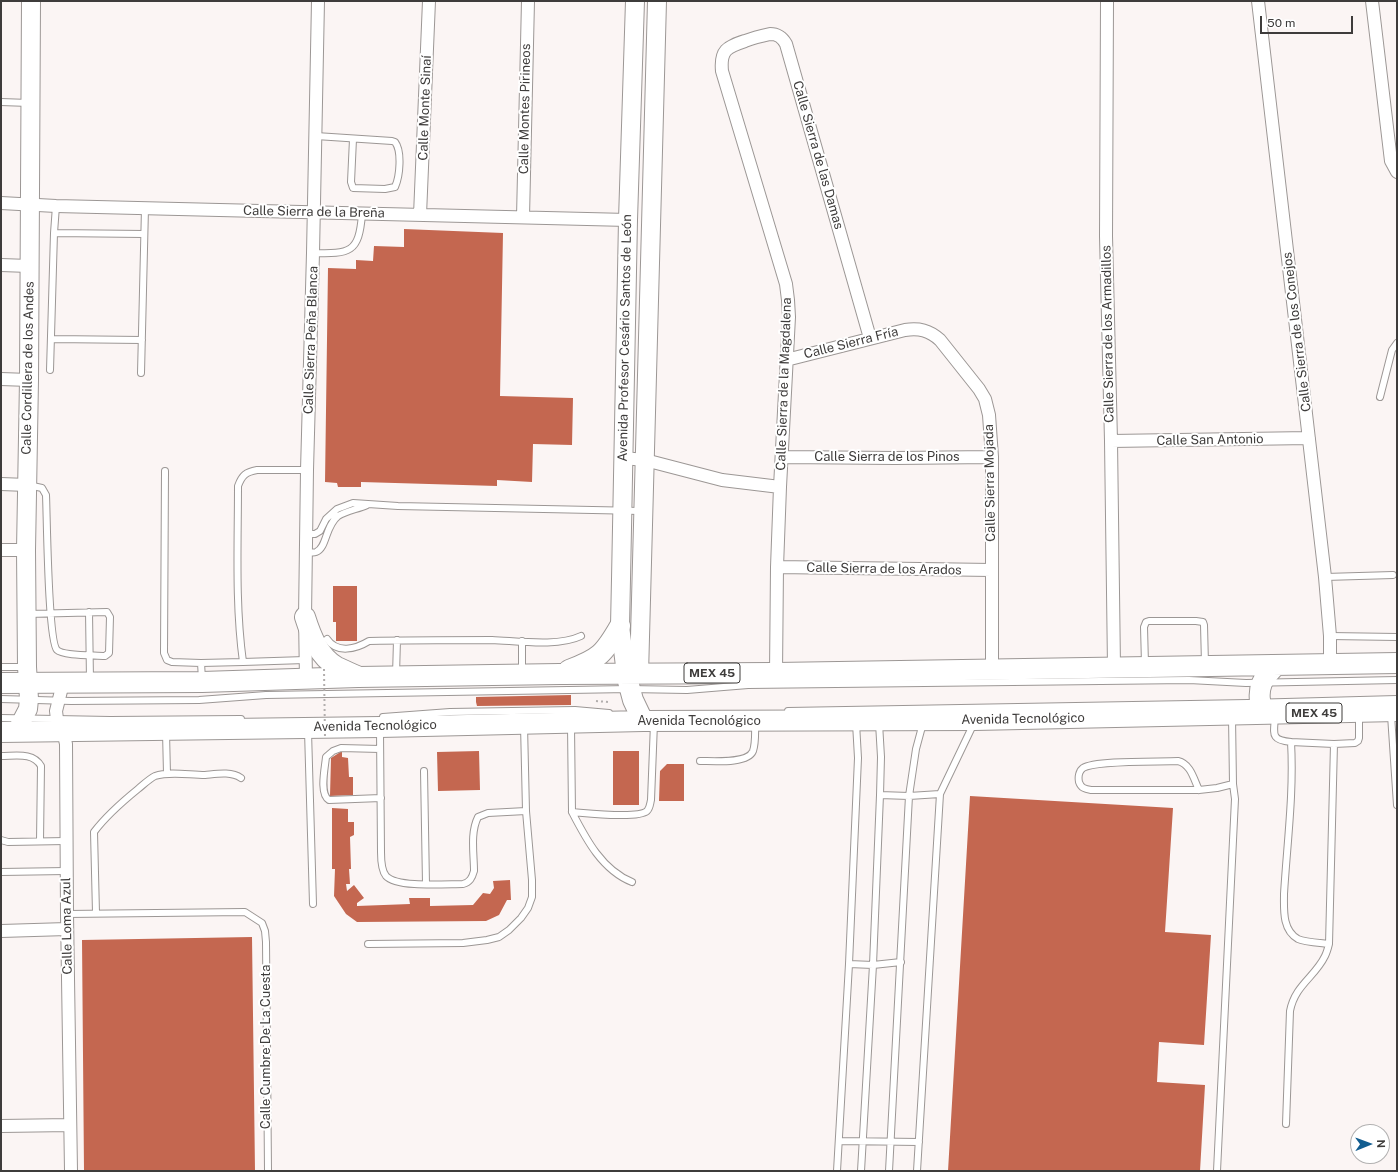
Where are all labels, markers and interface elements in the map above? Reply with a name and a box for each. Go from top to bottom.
scale bar [1262,8,1355,34]
text: 50 m [1267,16,1295,30]
street label: Calle Montes Pirineos [516,44,534,174]
street label: Calle Monte Sinaí [415,55,435,161]
street label: Calle Sierra de las Damas [789,79,847,231]
street label: Calle Sierra de la Breña [243,203,385,221]
street label: Avenida Profesor Cesário Santos de León [615,214,635,462]
street label: Calle Sierra de los Armadillos [1099,245,1117,423]
street label: Calle Sierra de los Conejos [1279,251,1315,413]
street label: Calle Sierra Peña Blanca [301,266,321,414]
street label: Calle Cordillera de los Andes [19,281,37,455]
street label: Calle Sierra de la Magdalena [773,297,795,471]
street label: Calle Sierra Fría [802,324,900,362]
street label: Calle Sierra Mojada [981,424,999,542]
street label: Calle San Antonio [1156,431,1264,449]
street label: Calle Sierra de los Pinos [814,449,960,465]
street label: Calle Sierra de los Arados [806,560,962,578]
road number: MEX 45 [684,663,740,683]
road number: MEX 45 [1286,703,1342,723]
street label: Avenida Tecnológico [961,710,1085,728]
street label: Avenida Tecnológico [637,713,761,729]
street label: Avenida Tecnológico [313,717,437,735]
street label: Calle Loma Azul [58,877,76,975]
street label: Calle Cumbre De La Cuesta [258,965,274,1129]
north arrow [1350,1124,1390,1164]
text: N [1375,1139,1387,1148]

